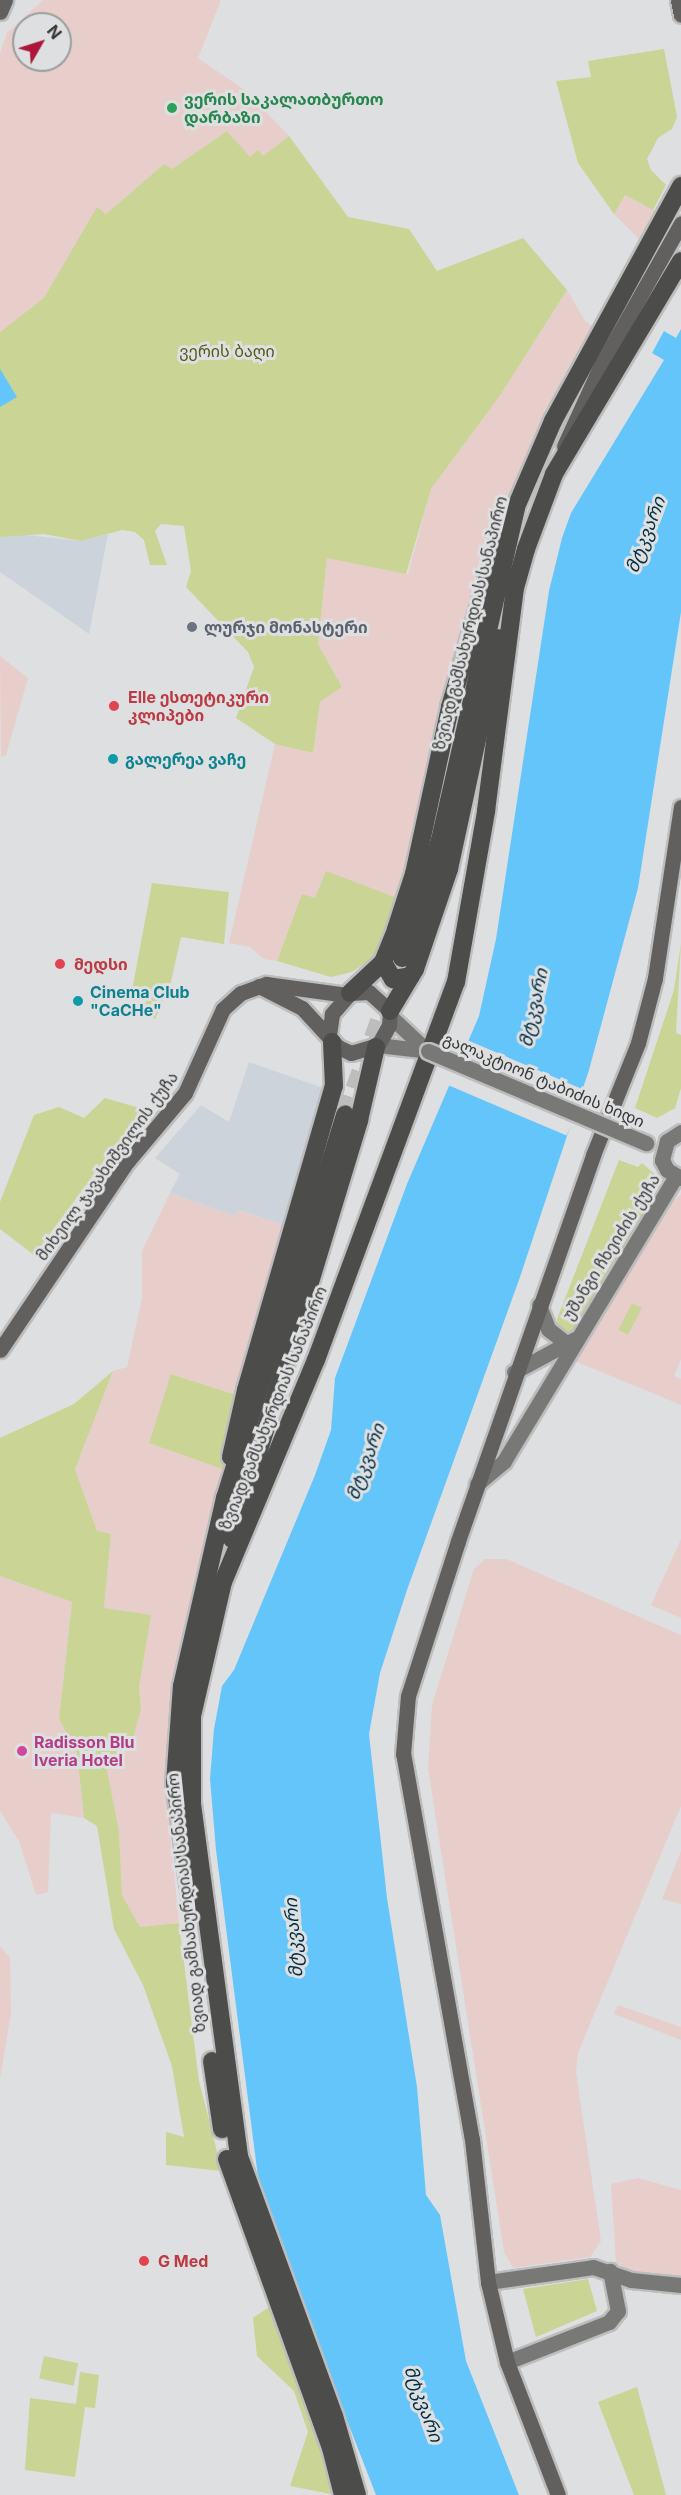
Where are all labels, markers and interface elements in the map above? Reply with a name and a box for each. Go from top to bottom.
north arrow [12,12,72,72]
text: N [43,21,66,43]
place label: ვერის საკალათბურთო დარბაზი [184,89,384,127]
marker: ვერის საკალათბურთო დარბაზი [165,101,179,115]
park label: ვერის ბაღი [179,341,275,361]
street label: ზვიად გამსახურდიას სანაპირო [429,494,511,752]
water label: მტკვარი [622,494,670,576]
place label: ლურჯი მონასტერი [204,617,368,637]
marker: ლურჯი მონასტერი [185,620,199,634]
place label: Elle ესთეტიკური კლიპები [128,687,269,725]
marker: Elle ესთეტიკური კლიპები [105,697,123,715]
place label: გალერეა ვაჩე [125,749,246,769]
marker: გალერეა ვაჩე [106,752,120,766]
place label: მედსი [74,954,128,974]
marker: მედსი [51,955,69,973]
water label: მტკვარი [515,967,553,1049]
place label: Cinema Club "CaCHe" [90,982,190,1020]
marker: Cinema Club "CaCHe" [71,994,85,1008]
street label: გალაკტიონ ტაბიძის ხიდი [440,1029,648,1131]
street label: მიხეილ ჯავახიშვილის ქუჩა [32,1068,182,1264]
street label: უშანგი ჩხეიძის ქუჩა [558,1170,664,1324]
street label: ზვიად გამსახურდიას სანაპირო [215,1283,331,1533]
water label: მტკვარი [342,1421,390,1503]
place label: Radisson Blu Iveria Hotel [34,1732,135,1770]
marker: Radisson Blu Iveria Hotel [15,1744,29,1758]
street label: ზვიად გამსახურდიას სანაპირო [163,1772,209,2034]
water label: მტკვარი [280,1898,308,1978]
place label: G Med [158,2251,208,2271]
marker: G Med [135,2252,153,2270]
water label: მტკვარი [399,2363,447,2445]

